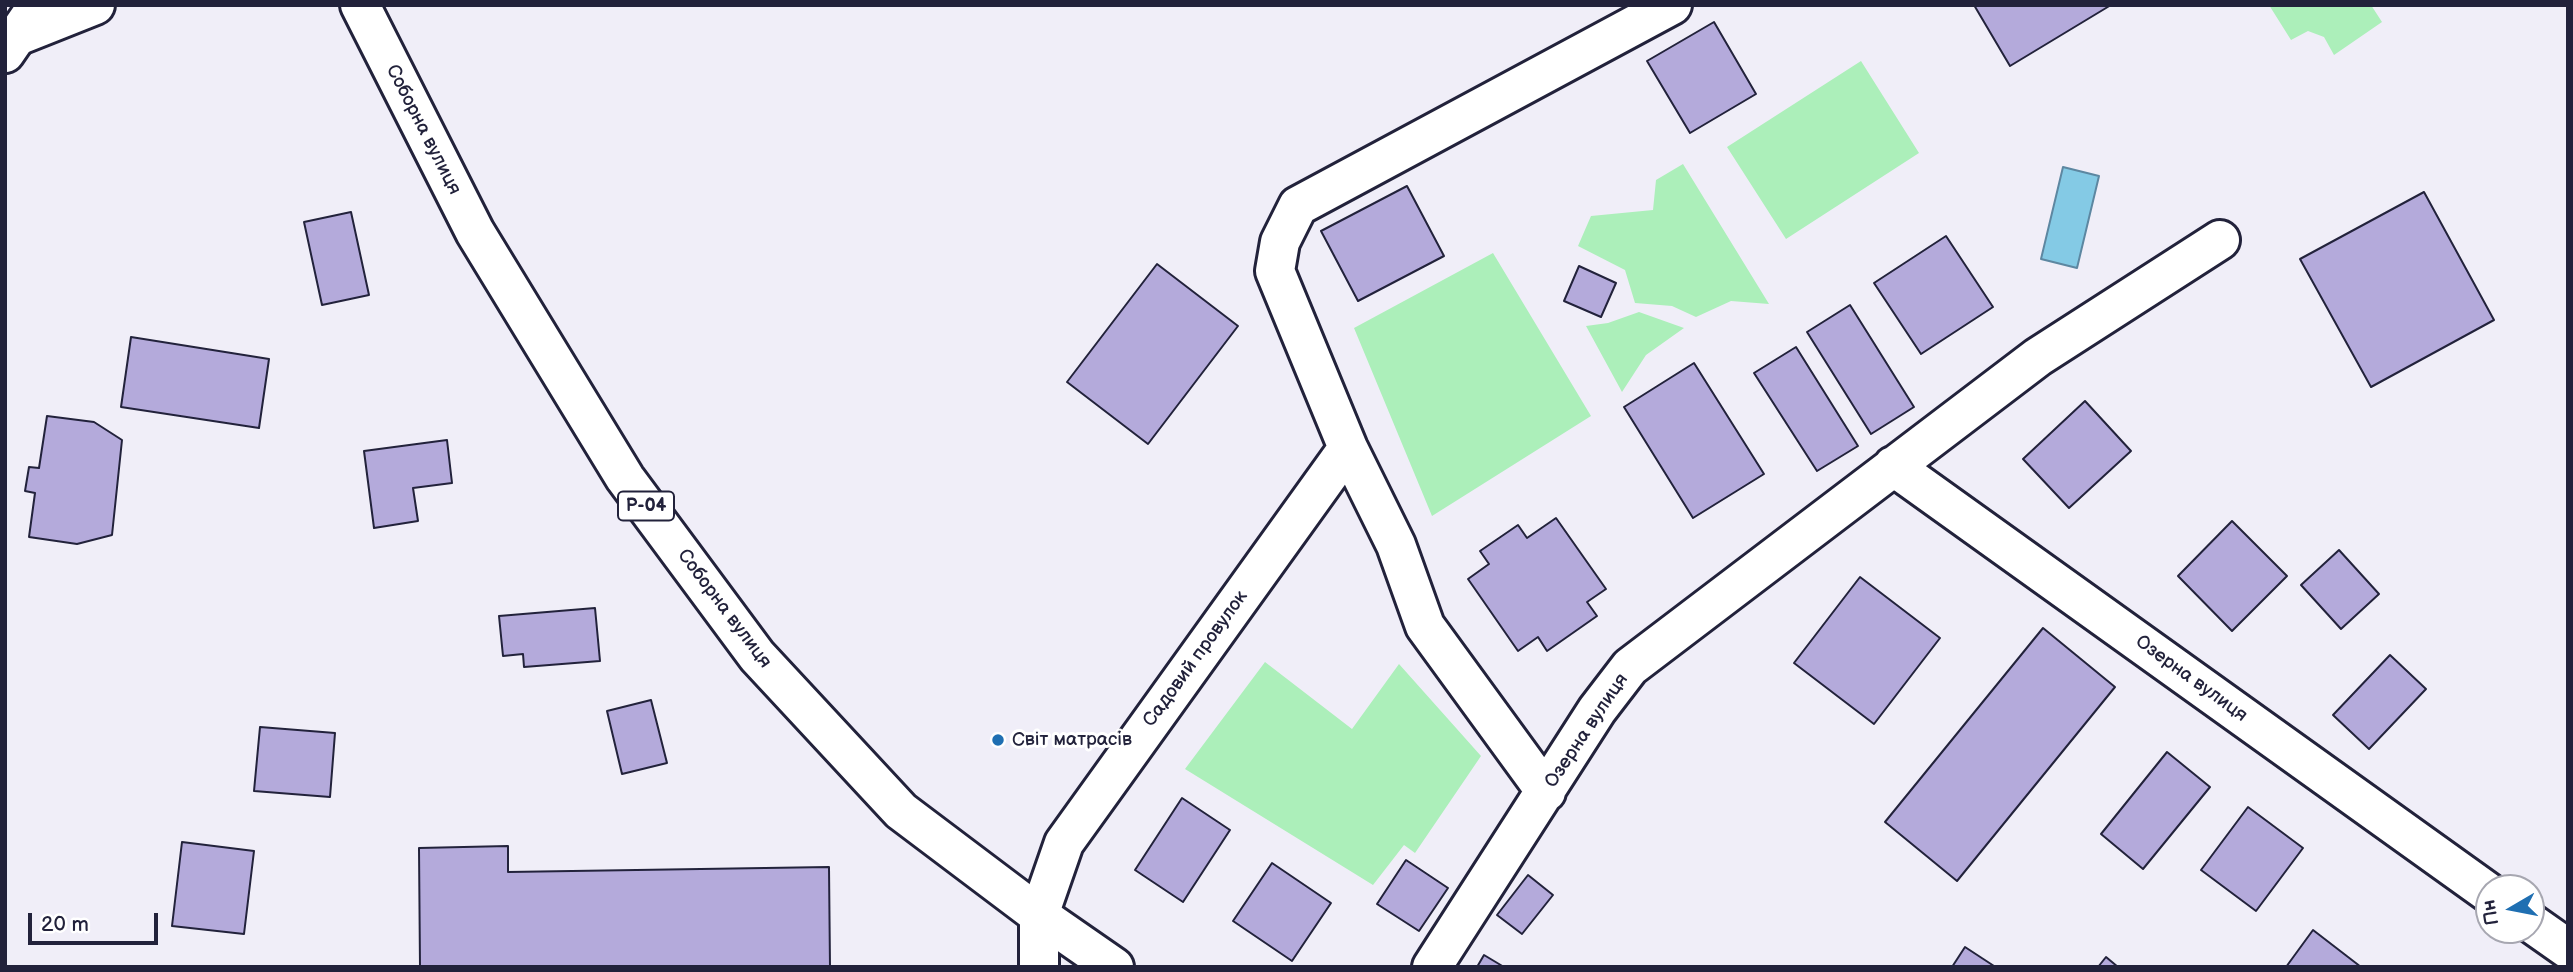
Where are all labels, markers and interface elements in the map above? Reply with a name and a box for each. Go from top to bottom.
street label: Соборна вулиця [380,61,466,199]
road number: Р-04 [618,492,674,520]
street label: Соборна вулиця [672,545,776,673]
street label: Садовий провулок [1139,586,1253,732]
street label: Озерна вулиця [2130,631,2252,727]
street label: Озерна вулиця [1540,669,1634,793]
place label: Світ матрасів [1012,729,1132,751]
marker: Світ матрасів [990,732,1006,748]
north arrow [2475,874,2545,944]
scale bar [32,898,161,942]
text: Пн [2477,898,2504,927]
text: 20 m [41,912,89,937]

